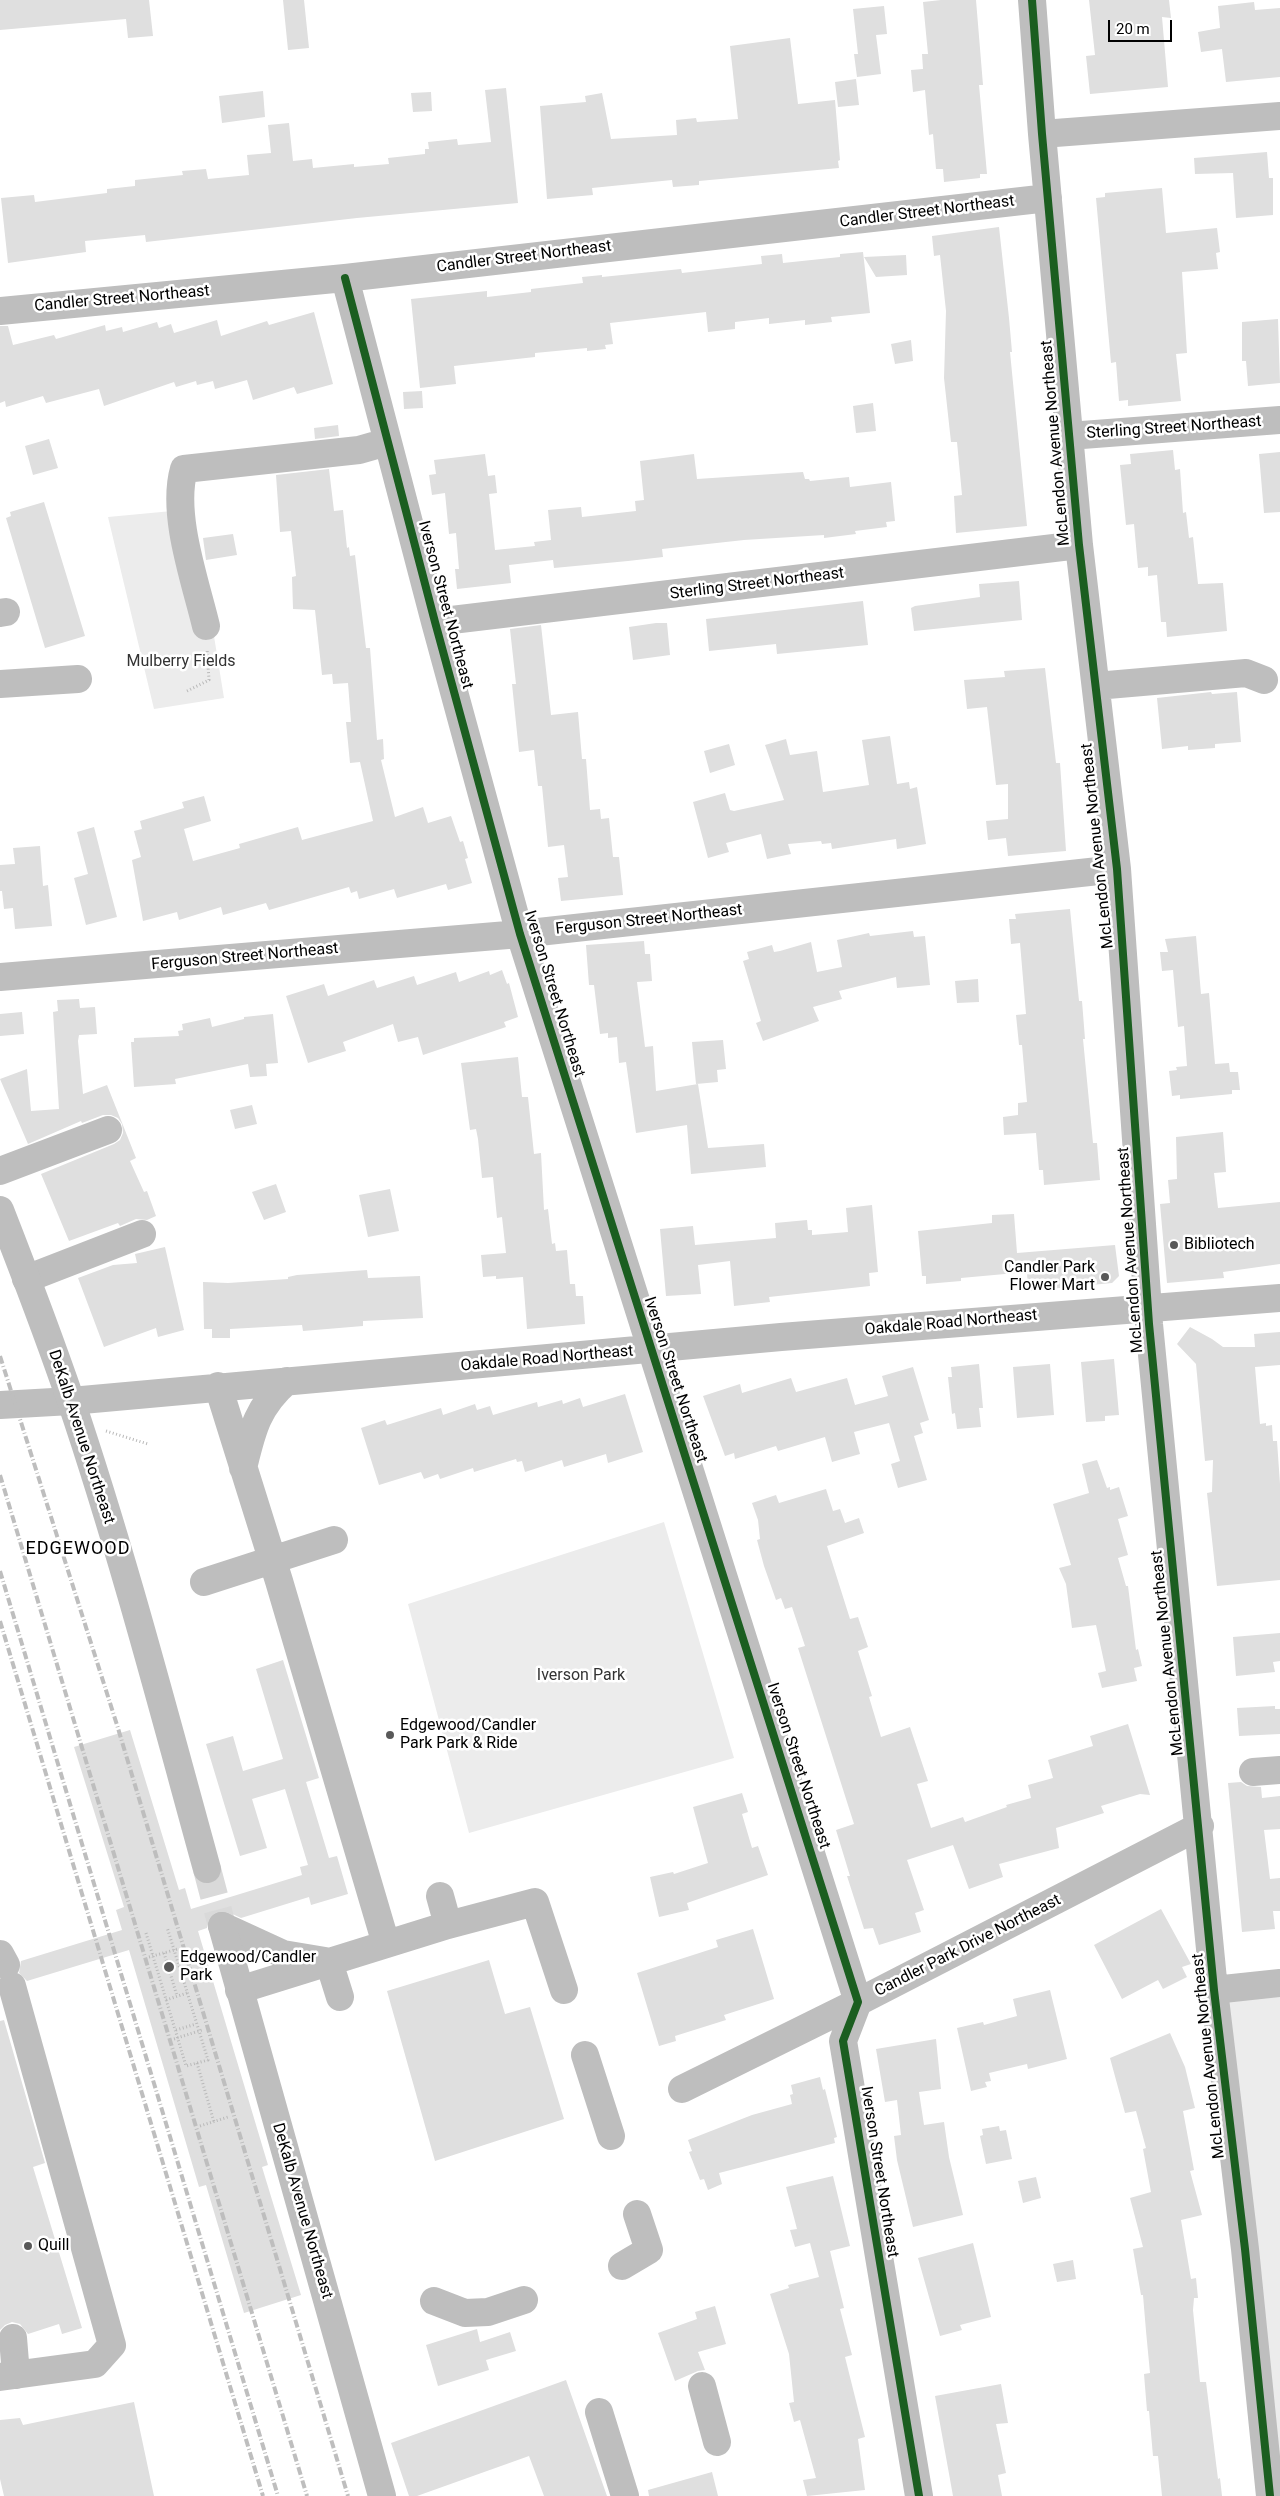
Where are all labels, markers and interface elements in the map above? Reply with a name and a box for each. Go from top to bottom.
scale bar [1110,10,1174,42]
text: 20 m [1116,20,1150,38]
street label: Candler Street Northeast [838,192,1016,232]
street label: Candler Street Northeast [435,237,613,277]
street label: Candler Street Northeast [33,282,211,316]
street label: McLendon Avenue Northeast [1037,339,1075,547]
street label: Sterling Street Northeast [1086,412,1262,444]
street label: Iverson Street Northeast [413,519,477,691]
street label: Sterling Street Northeast [669,564,845,604]
park label: Mulberry Fields [126,652,236,672]
street label: McLendon Avenue Northeast [1078,742,1118,950]
street label: Ferguson Street Northeast [555,901,743,939]
street label: Iverson Street Northeast [519,908,589,1080]
street label: Ferguson Street Northeast [151,939,339,975]
street label: McLendon Avenue Northeast [1114,1146,1148,1354]
place label: Bibliotech [1184,1235,1255,1255]
marker: Bibliotech [1168,1239,1180,1251]
place label: Candler Park Flower Mart [1004,1258,1095,1296]
marker: Candler Park Flower Mart [1099,1271,1111,1283]
street label: Iverson Street Northeast [639,1295,711,1465]
street label: Oakdale Road Northeast [864,1306,1038,1340]
street label: Oakdale Road Northeast [460,1342,634,1376]
street label: DeKalb Avenue Northeast [44,1348,118,1526]
district label: EDGEWOOD [24,1538,132,1560]
street label: McLendon Avenue Northeast [1148,1549,1188,1757]
park label: Iverson Park [537,1666,625,1686]
street label: Iverson Street Northeast [762,1681,834,1851]
place label: Edgewood/Candler Park Park & Ride [400,1716,536,1754]
marker: Edgewood/Candler Park Park & Ride [384,1729,396,1741]
street label: Candler Park Drive Northeast [872,1891,1064,2001]
place label: Edgewood/Candler Park [180,1948,316,1986]
street label: McLendon Avenue Northeast [1189,1952,1229,2160]
marker: Edgewood/Candler Park [162,1960,176,1974]
street label: Iverson Street Northeast [856,2085,902,2259]
street label: DeKalb Avenue Northeast [268,2121,336,2301]
place label: Quill [38,2236,70,2256]
marker: Quill [22,2240,34,2252]

